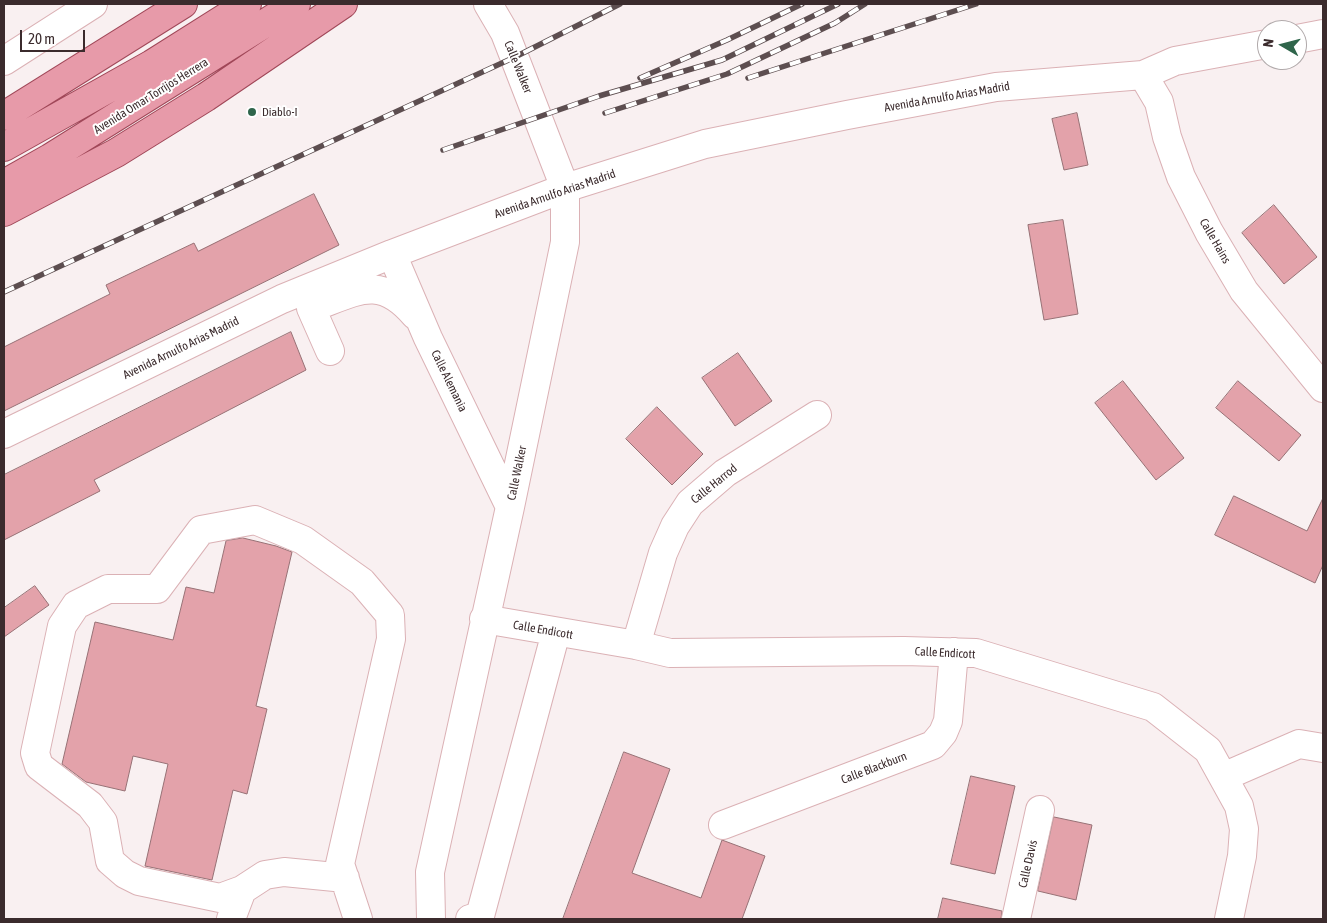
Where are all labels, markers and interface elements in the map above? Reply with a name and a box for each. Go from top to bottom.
scale bar [22,20,88,52]
north arrow [1257,20,1307,70]
text: 20 m [28,30,55,47]
text: N [1260,38,1277,48]
street label: Calle Walker [501,39,535,95]
street label: Avenida Omar Torrijos Herrera [91,55,211,137]
street label: Avenida Arnulfo Arias Madrid [883,79,1011,115]
place label: Diablo-I [262,105,298,119]
marker: Diablo-I [246,106,258,118]
street label: Avenida Arnulfo Arias Madrid [492,166,618,222]
street label: Calle Hains [1196,216,1234,266]
street label: Avenida Arnulfo Arias Madrid [121,314,241,382]
street label: Calle Alemania [428,348,470,414]
street label: Calle Walker [504,444,530,502]
street label: Calle Harrod [688,461,740,507]
street label: Calle Endicott [512,618,574,642]
street label: Calle Endicott [914,644,976,662]
street label: Calle Blackburn [839,749,909,787]
street label: Calle Davis [1016,839,1040,889]

